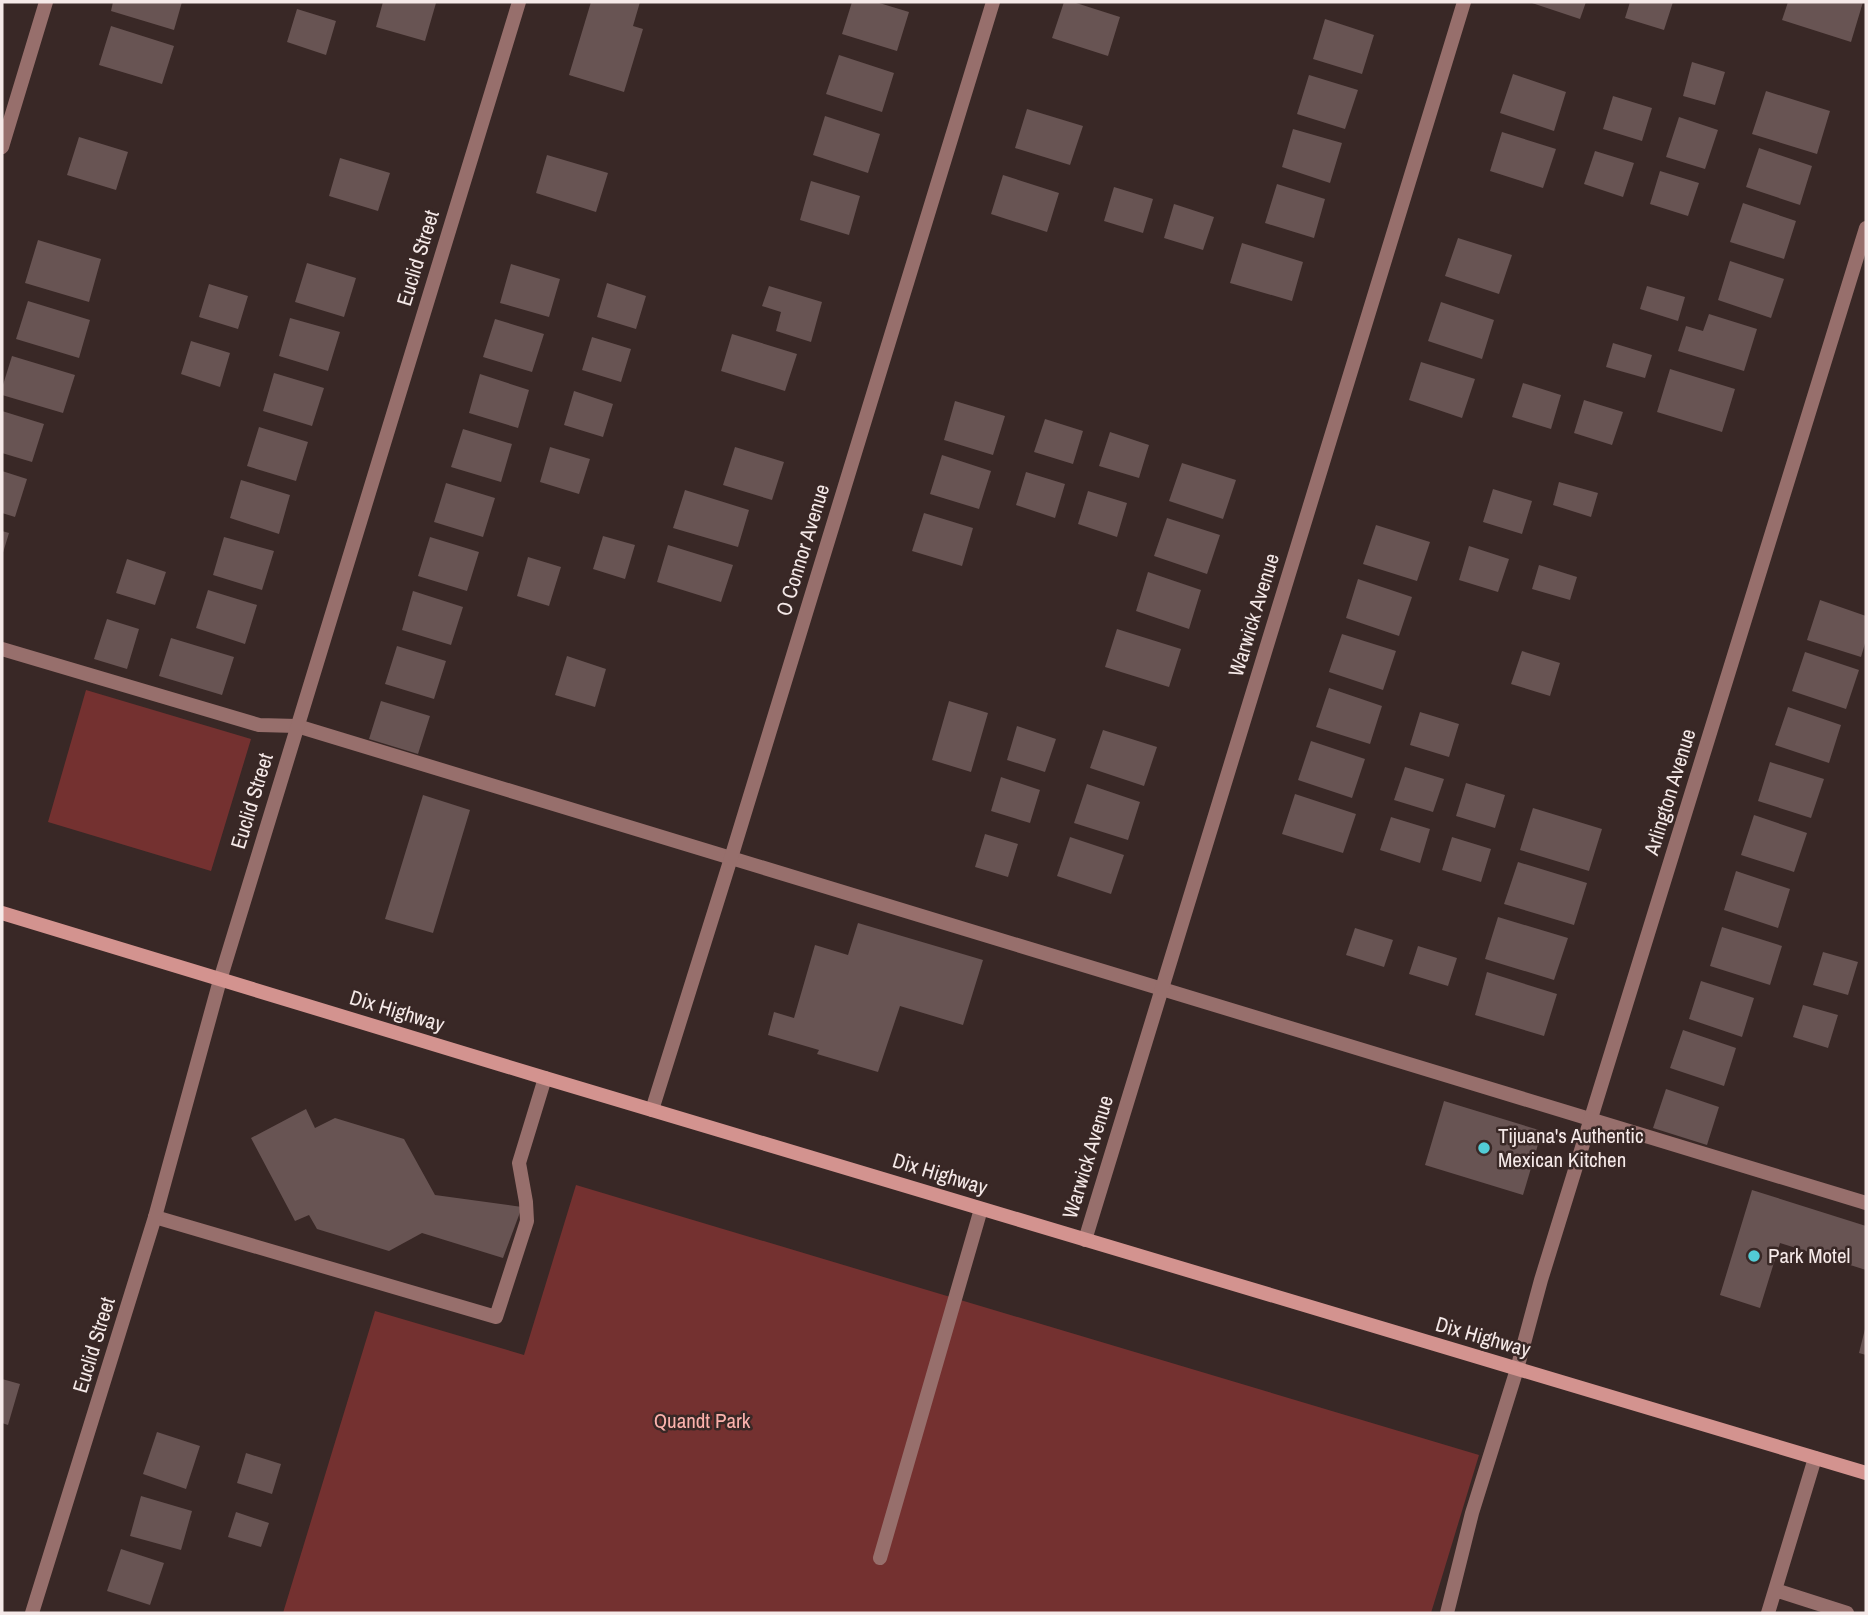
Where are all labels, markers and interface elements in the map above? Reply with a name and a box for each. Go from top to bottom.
street label: Euclid Street [389,206,446,309]
street label: O Connor Avenue [769,480,836,619]
street label: Warwick Avenue [1221,550,1286,680]
street label: Arlington Avenue [1636,725,1703,860]
street label: Euclid Street [223,749,280,852]
street label: Dix Highway [346,982,448,1039]
street label: Warwick Avenue [1055,1092,1120,1222]
place label: Tijuana's Authentic Mexican Kitchen [1498,1121,1644,1174]
marker: Tijuana's Authentic Mexican Kitchen [1476,1140,1492,1156]
street label: Dix Highway [889,1145,991,1202]
place label: Park Motel [1768,1241,1850,1270]
marker: Park Motel [1746,1248,1762,1264]
street label: Euclid Street [65,1293,122,1396]
street label: Dix Highway [1432,1309,1534,1364]
park label: Quandt Park [654,1406,751,1435]

